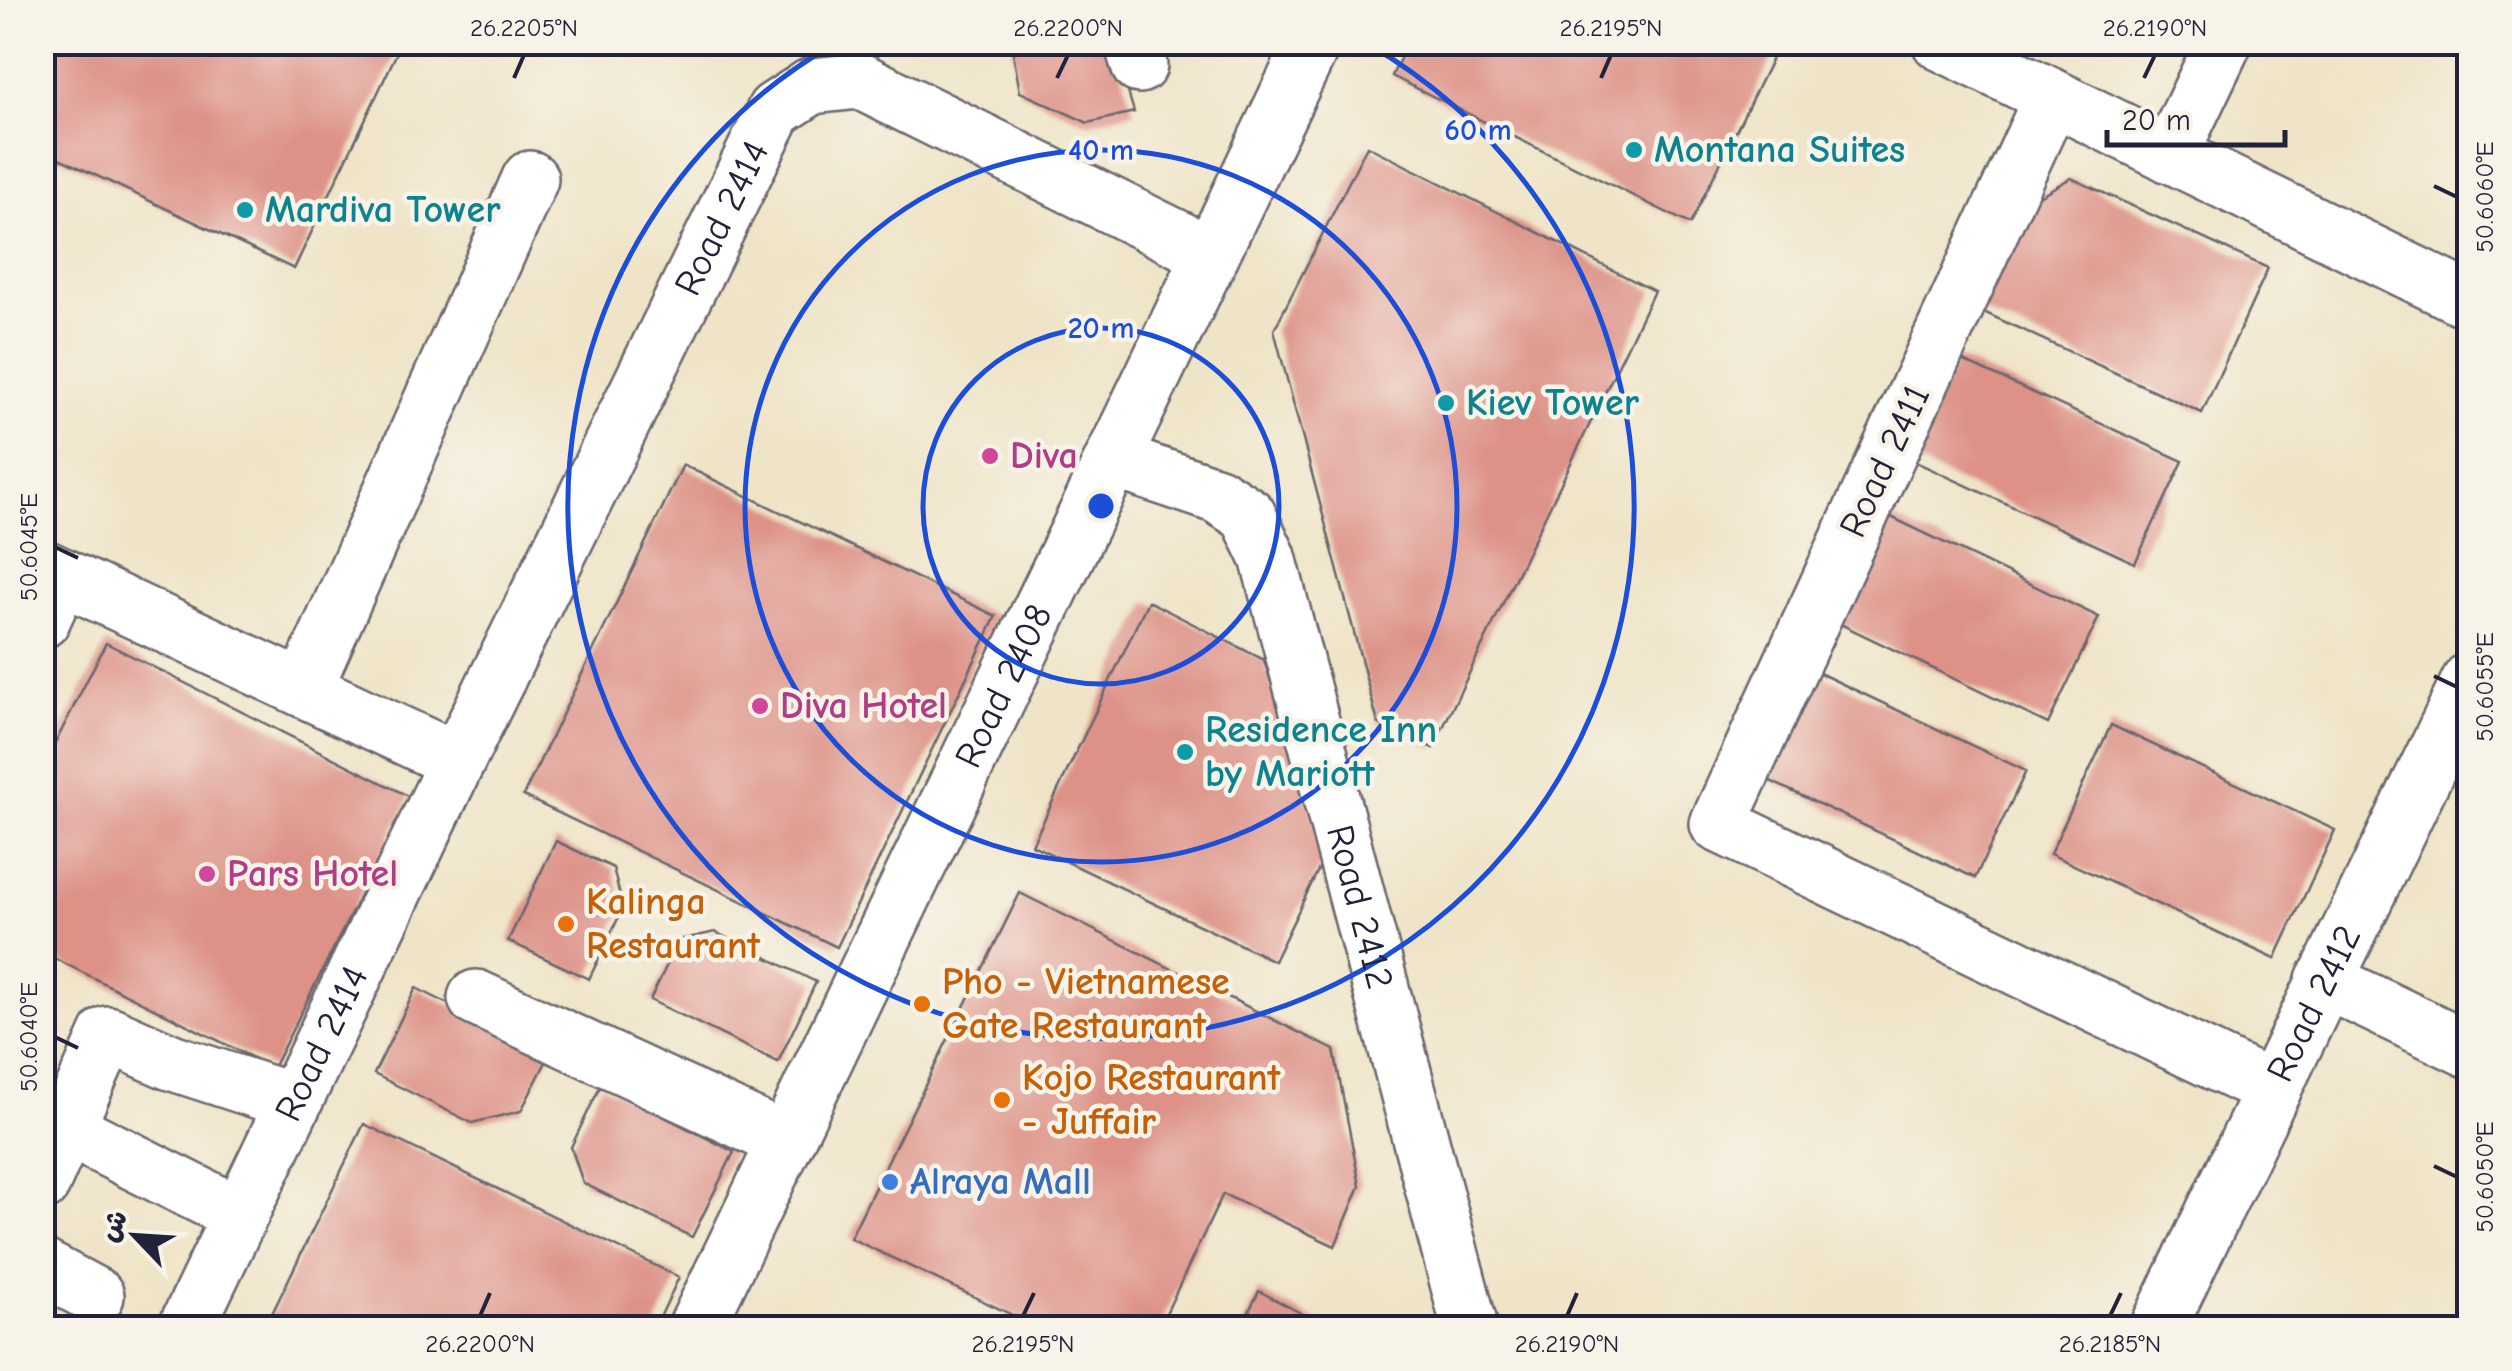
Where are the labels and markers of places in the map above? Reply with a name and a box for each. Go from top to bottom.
place label: Montana Suites [1654,128,1905,172]
marker: Montana Suites [1623,139,1645,161]
place label: Mardiva Tower [265,188,501,232]
marker: Mardiva Tower [234,199,256,221]
place label: Kiev Tower [1466,381,1640,425]
marker: Kiev Tower [1435,392,1457,414]
place label: Diva [1010,434,1078,478]
marker: Diva [979,445,1001,467]
centre of rings [1083,488,1119,524]
place label: Diva Hotel [780,684,947,728]
marker: Diva Hotel [749,695,771,717]
place label: Residence Inn by Mariott [1205,708,1437,796]
marker: Residence Inn by Mariott [1174,741,1196,763]
place label: Pars Hotel [227,852,398,896]
marker: Pars Hotel [196,863,218,885]
place label: Kalinga Restaurant [586,880,761,968]
marker: Kalinga Restaurant [555,913,577,935]
place label: Pho - Vietnamese Gate Restaurant [942,960,1230,1048]
marker: Pho - Vietnamese Gate Restaurant [911,993,933,1015]
place label: Kojo Restaurant - Juffair [1022,1056,1281,1144]
marker: Kojo Restaurant - Juffair [991,1089,1013,1111]
place label: Alraya Mall [910,1160,1091,1204]
marker: Alraya Mall [879,1171,901,1193]

